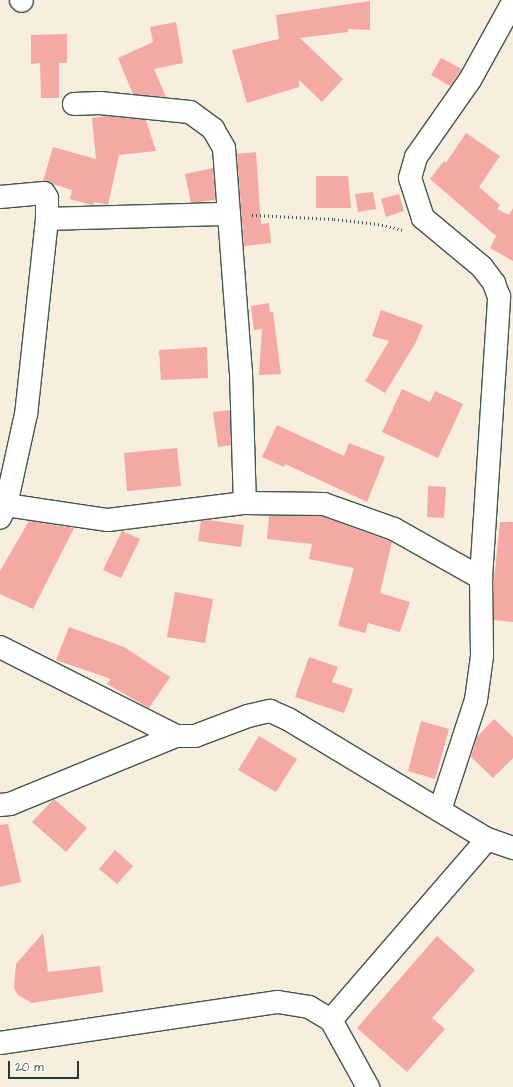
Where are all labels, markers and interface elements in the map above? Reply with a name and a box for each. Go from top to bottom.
scale bar [10,1053,81,1079]
text: 20 m [15,1059,44,1076]

